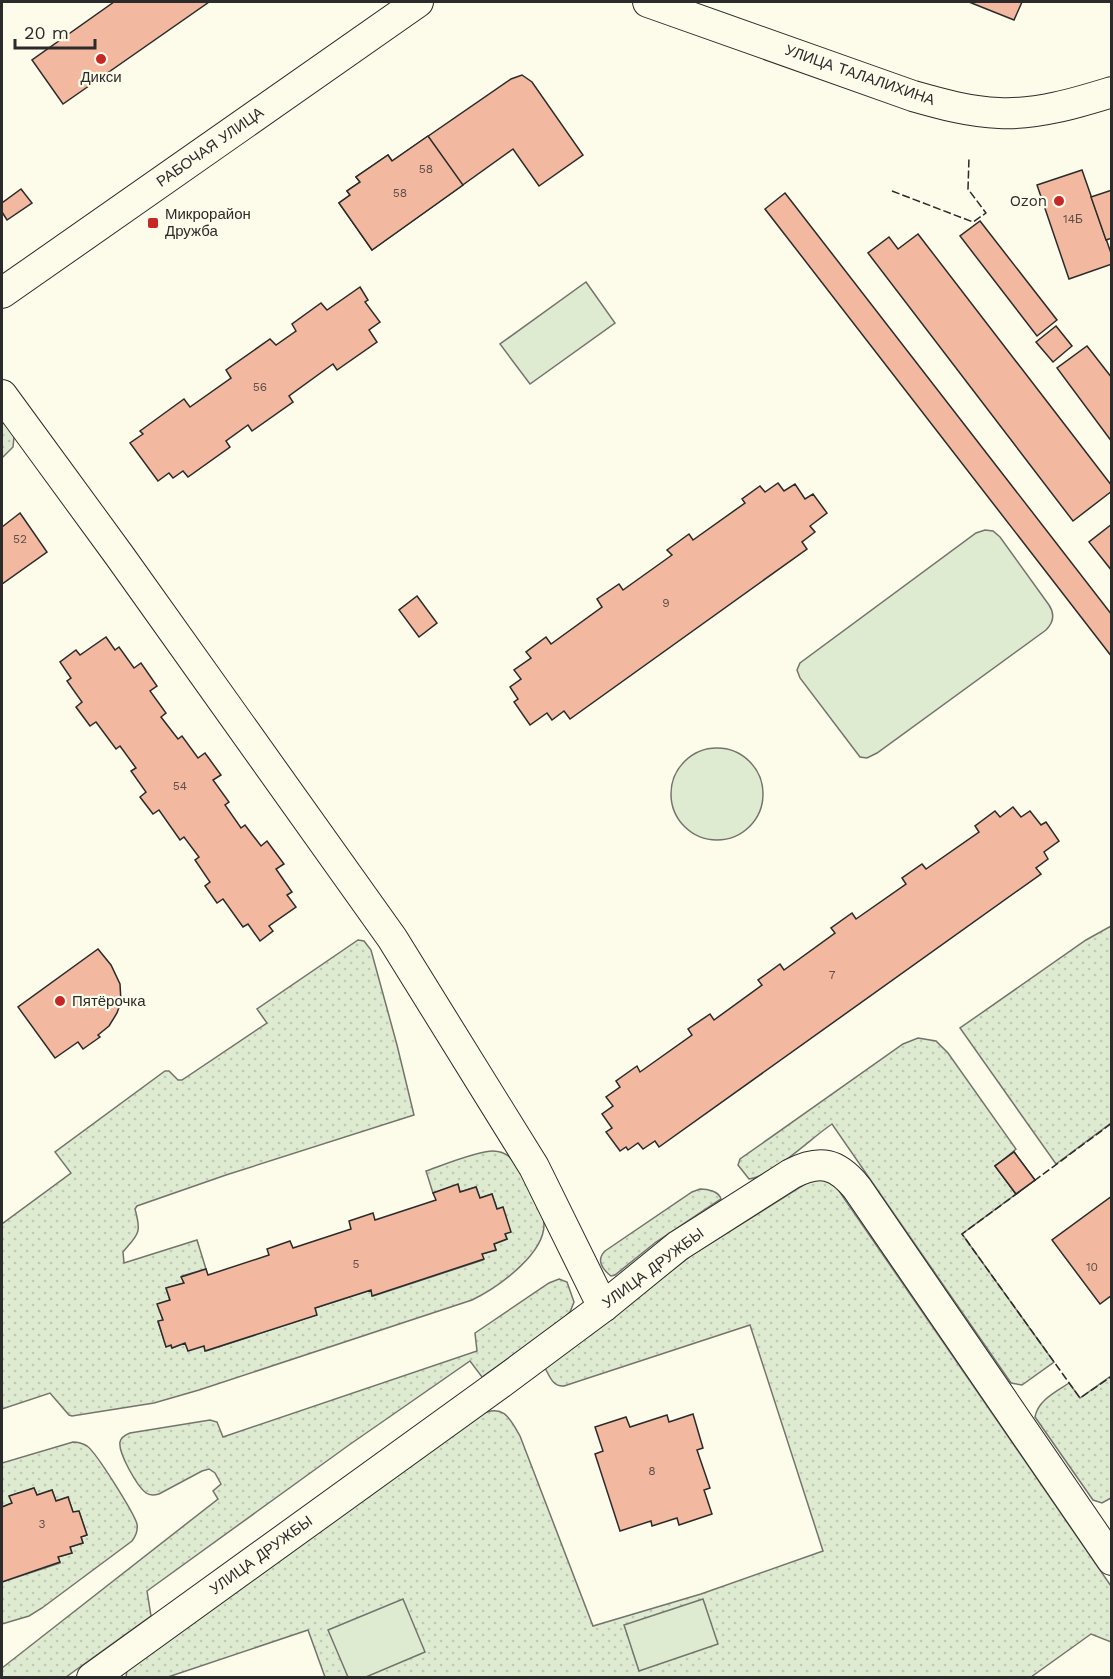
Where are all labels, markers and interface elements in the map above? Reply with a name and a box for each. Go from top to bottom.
scale bar [15,12,94,50]
text: 20 m [24,22,69,43]
street label: УЛИЦА ТАЛАЛИХИНА [783,41,937,109]
marker: Дикси [94,52,108,66]
place label: Дикси [80,68,122,86]
street label: РАБОЧАЯ УЛИЦА [153,103,267,191]
house number: 58 [419,162,433,176]
house number: 58 [393,186,407,200]
place label: Ozon [1010,192,1047,210]
marker: Ozon [1052,194,1066,208]
place label: Микрорайон Дружба [165,205,251,240]
house number: 14Б [1063,212,1083,226]
marker: Микрорайон Дружба [146,216,160,230]
house number: 56 [253,380,267,394]
house number: 52 [13,532,27,546]
house number: 9 [662,596,670,610]
house number: 54 [173,779,187,793]
house number: 7 [829,968,836,982]
place label: Пятёрочка [72,992,146,1010]
marker: Пятёрочка [53,994,67,1008]
street label: УЛИЦА ДРУЖБЫ [599,1224,707,1312]
house number: 5 [353,1257,360,1271]
house number: 10 [1086,1260,1098,1274]
house number: 8 [648,1464,656,1478]
street label: УЛИЦА ДРУЖБЫ [206,1512,316,1598]
house number: 3 [39,1517,46,1531]

